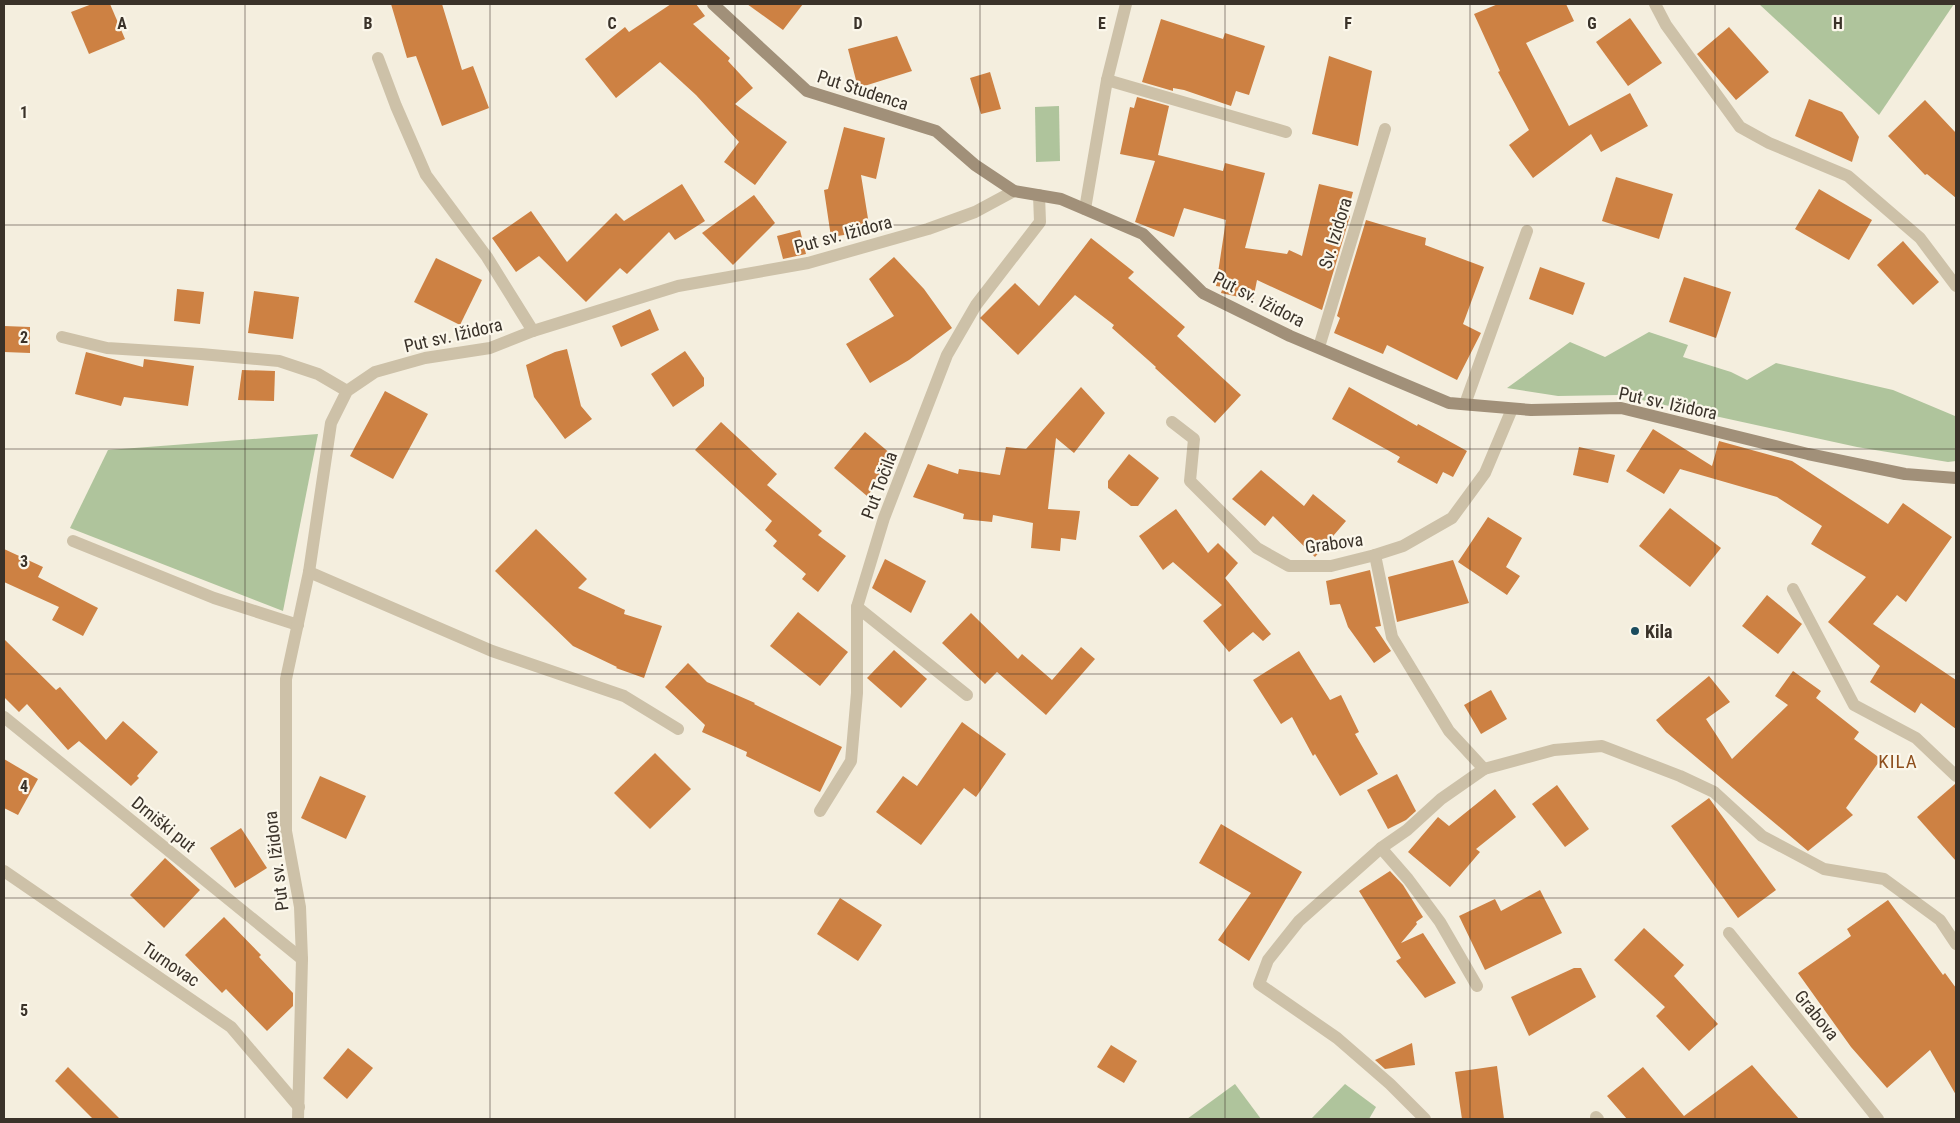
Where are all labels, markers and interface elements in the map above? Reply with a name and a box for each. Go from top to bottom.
text: A [117,14,127,33]
text: B [364,14,373,33]
text: C [607,14,617,33]
text: D [853,14,863,33]
text: E [1098,14,1106,33]
text: F [1344,14,1352,33]
text: G [1587,14,1597,33]
text: H [1833,14,1843,33]
street label: Put Studenca [815,65,911,115]
text: 1 [20,103,28,122]
street label: Sv. Izidora [1314,195,1356,271]
street label: Put sv. Ižidora [792,211,894,257]
street label: Put sv. Ižidora [1210,267,1308,331]
street label: Put sv. Ižidora [402,313,504,357]
text: 2 [20,328,28,347]
street label: Put sv. Ižidora [1617,382,1719,424]
street label: Put Točila [857,448,901,522]
street label: Grabova [1304,529,1364,557]
text: 3 [20,552,28,571]
place label: Kila [1645,621,1673,642]
marker: Kila [1629,625,1641,637]
district label: KILA [1878,750,1918,773]
text: 4 [20,777,28,796]
street label: Drniški put [128,792,200,856]
street label: Put sv. Ižidora [259,810,293,912]
street label: Turnovac [138,937,204,991]
street label: Grabova [1790,986,1844,1044]
text: 5 [20,1001,28,1020]

